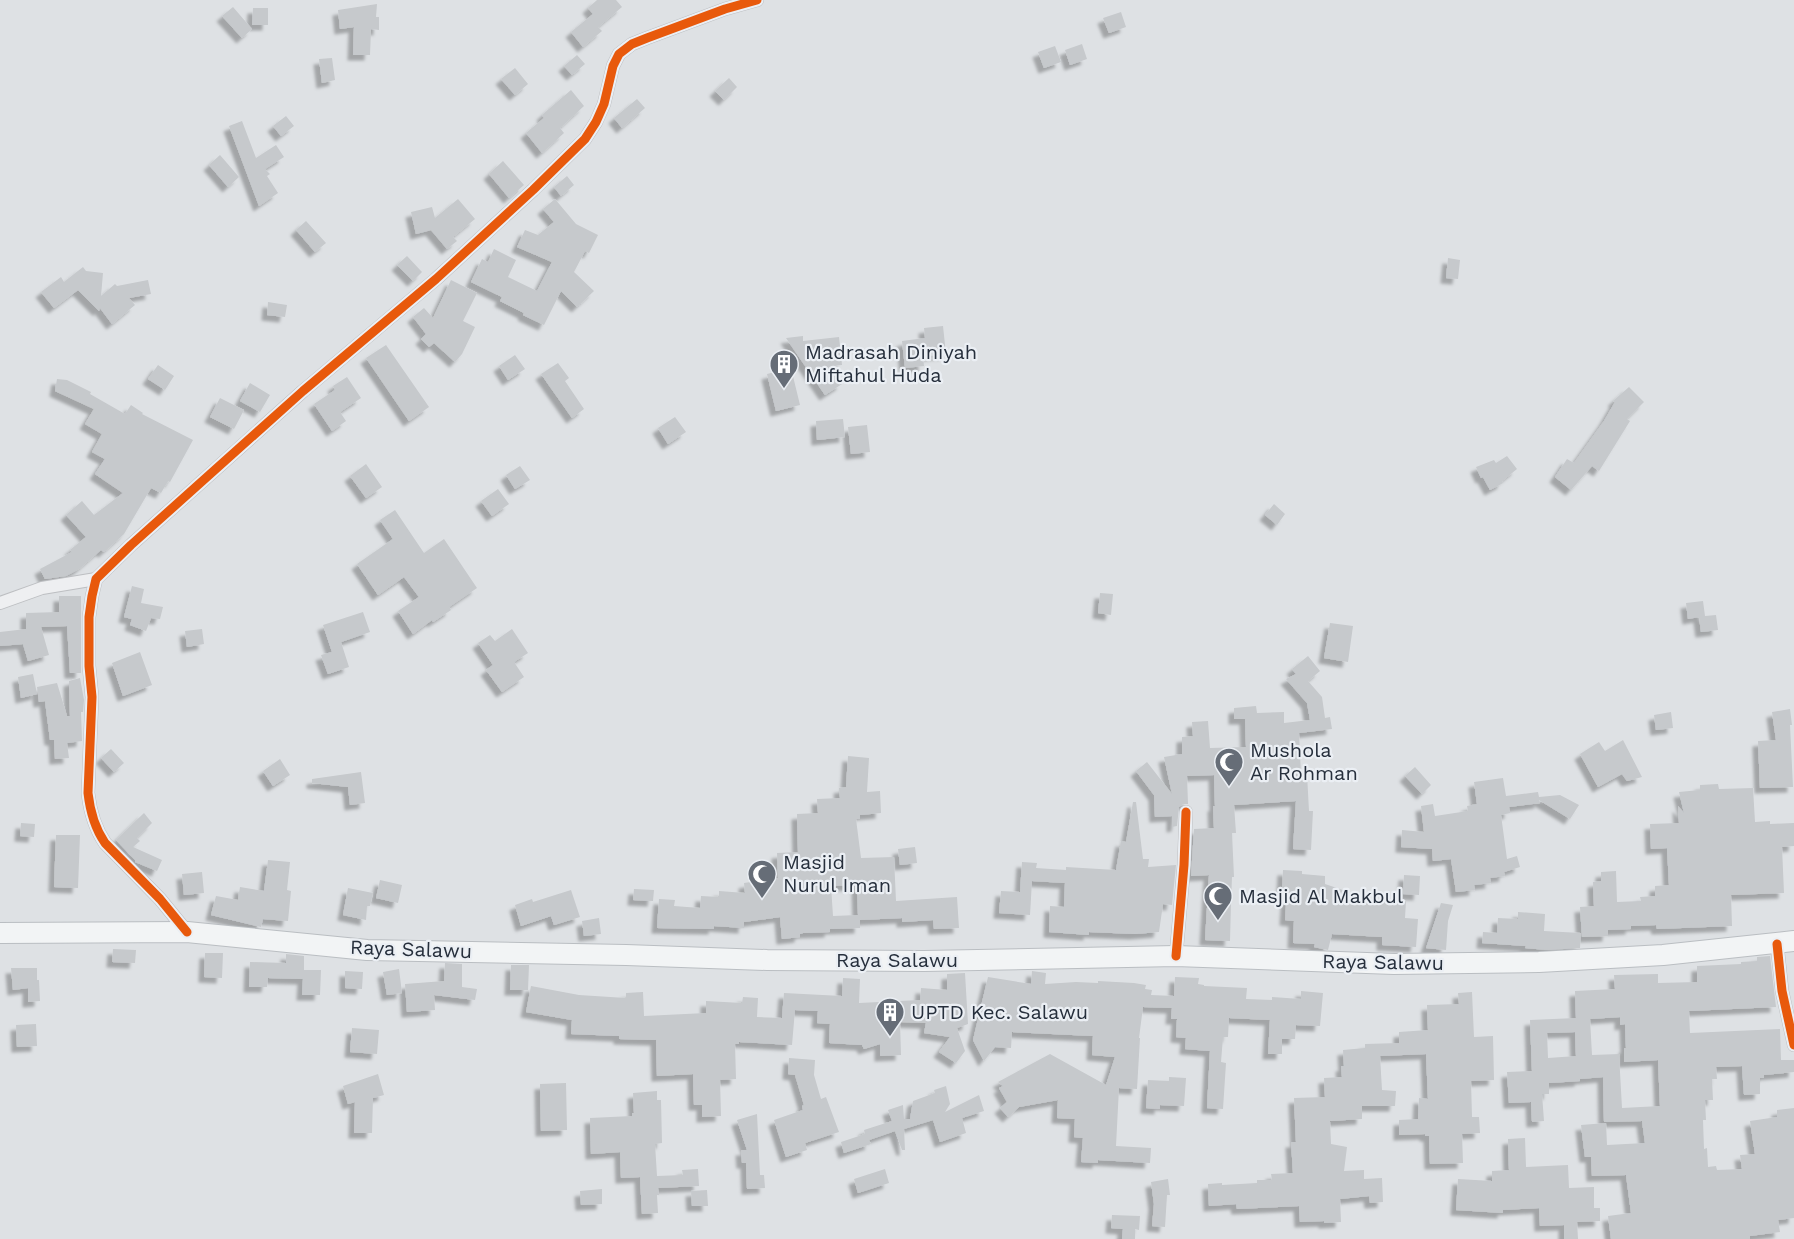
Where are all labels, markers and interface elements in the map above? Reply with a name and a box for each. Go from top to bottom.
place label: Madrasah Diniyah Miftahul Huda [805,340,977,387]
building icon: Madrasah Diniyah Miftahul Huda [768,348,800,390]
place label: Mushola Ar Rohman [1250,738,1358,785]
mosque icon: Mushola Ar Rohman [1213,746,1245,788]
place label: Masjid Nurul Iman [783,850,891,897]
mosque icon: Masjid Nurul Iman [746,858,778,900]
mosque icon: Masjid Al Makbul [1202,880,1234,922]
place label: Masjid Al Makbul [1239,884,1403,908]
street label: Raya Salawu [350,935,472,963]
street label: Raya Salawu [836,948,958,972]
street label: Raya Salawu [1322,949,1444,975]
building icon: UPTD Kec. Salawu [874,996,906,1038]
place label: UPTD Kec. Salawu [911,1000,1088,1024]

